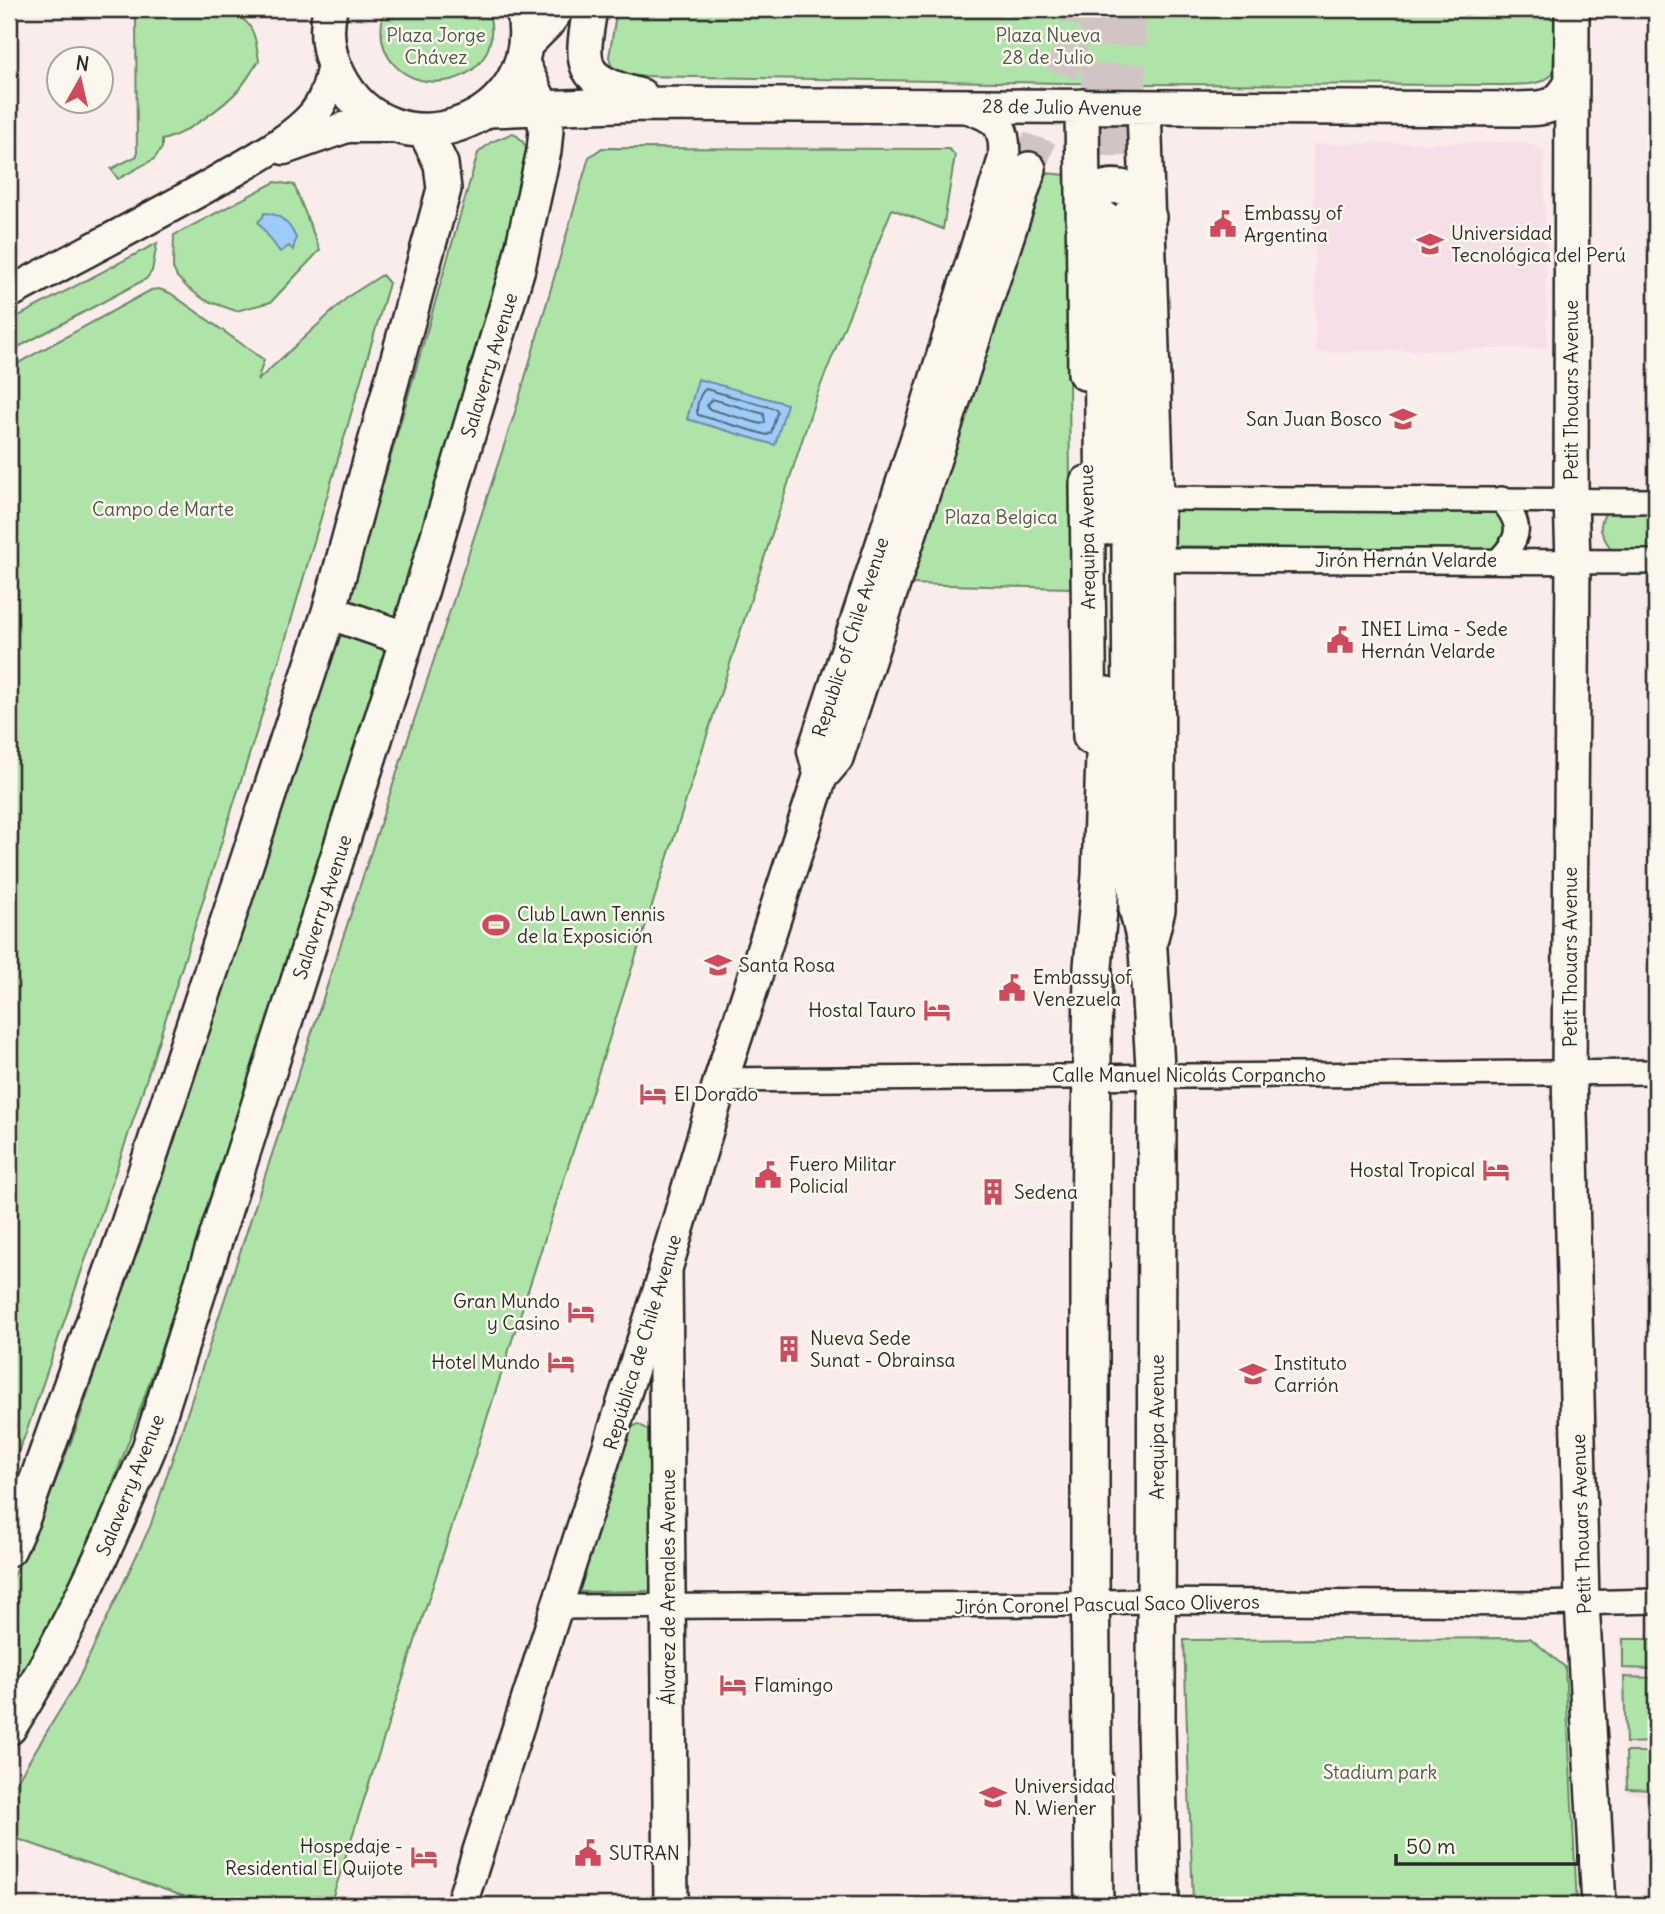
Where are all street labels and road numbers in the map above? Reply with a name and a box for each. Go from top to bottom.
street label: 28 de Julio Avenue [982,94,1142,120]
street label: Salaverry Avenue [456,290,522,440]
street label: Petit Thouars Avenue [1559,300,1583,480]
street label: Arequipa Avenue [1074,464,1100,610]
street label: Republic of Chile Avenue [806,534,894,740]
street label: Jirón Hernán Velarde [1315,548,1497,572]
street label: Salaverry Avenue [287,832,357,982]
street label: Petit Thouars Avenue [1558,867,1582,1047]
street label: Calle Manuel Nicolás Corpancho [1052,1063,1326,1087]
street label: República de Chile Avenue [598,1231,686,1453]
street label: Arequipa Avenue [1145,1354,1169,1500]
street label: Salaverry Avenue [91,1411,169,1559]
street label: Petit Thouars Avenue [1566,1433,1596,1615]
street label: Álvarez de Arenales Avenue [656,1469,680,1705]
street label: Jirón Coronel Pascual Saco Oliveros [954,1589,1260,1619]

